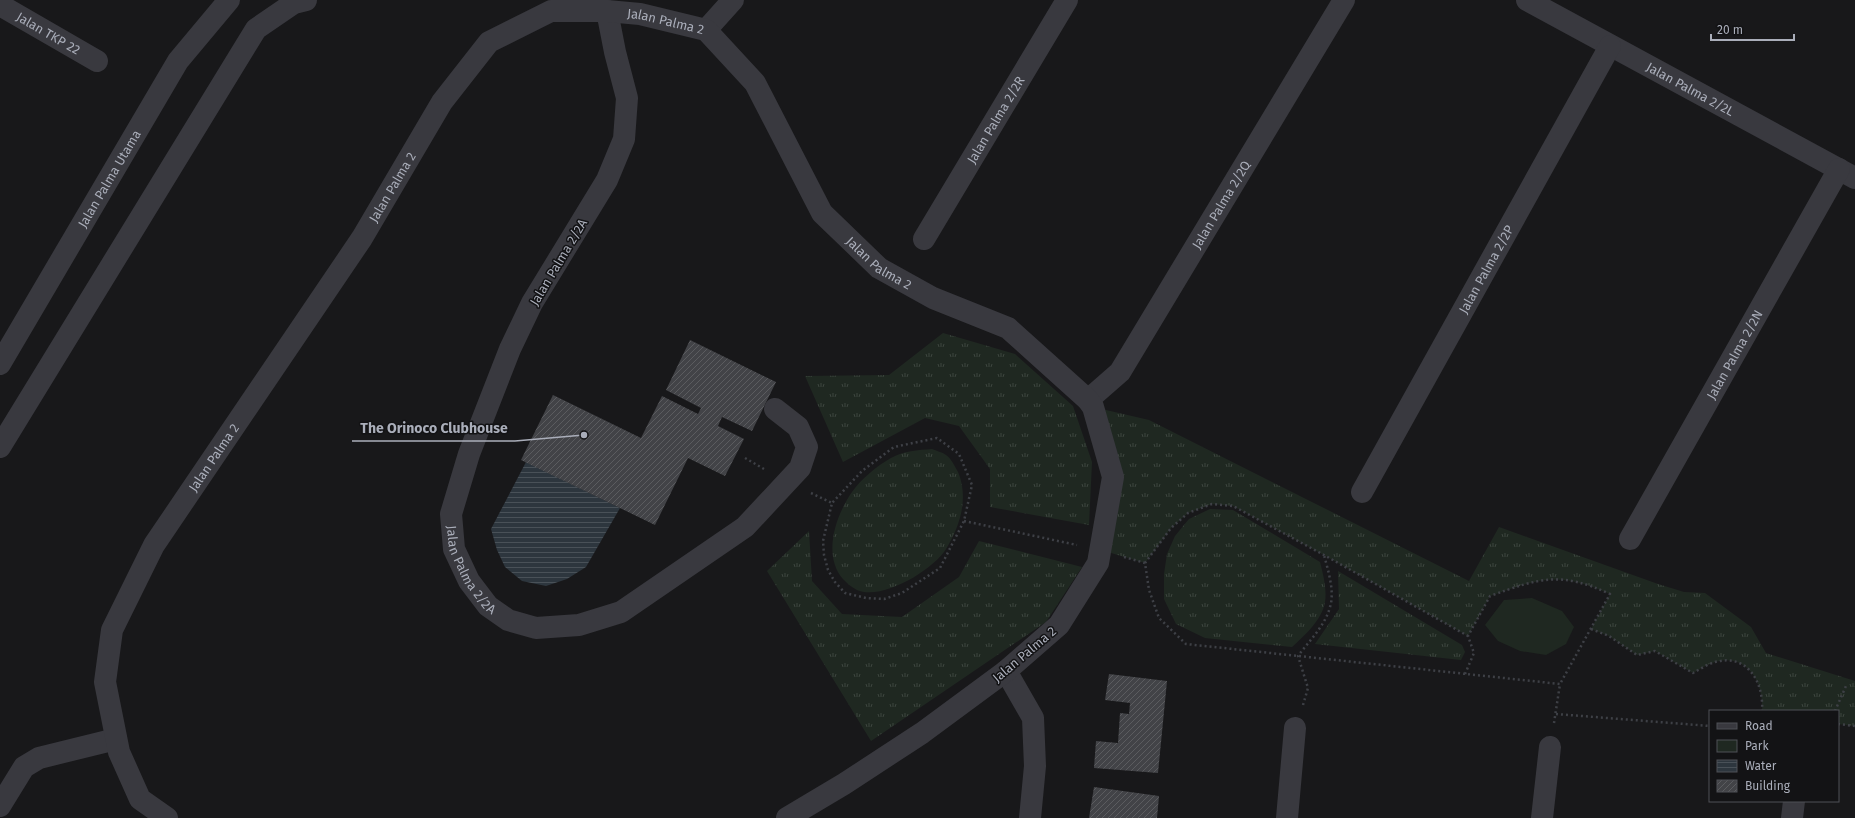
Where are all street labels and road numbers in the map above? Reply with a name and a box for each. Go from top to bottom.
street label: Jalan Palma 2 [627,6,706,37]
street label: Jalan TKP 22 [14,9,83,58]
street label: Jalan Palma 2/2L [1644,59,1737,119]
street label: Jalan Palma 2/2R [964,73,1028,166]
street label: Jalan Palma Utama [75,127,144,230]
street label: Jalan Palma 2 [366,150,419,225]
street label: Jalan Palma 2/2Q [1189,158,1254,252]
street label: Jalan Palma 2/2A [527,216,591,308]
street label: Jalan Palma 2/2P [1456,222,1517,316]
street label: Jalan Palma 2 [843,234,914,293]
street label: Jalan Palma 2/2N [1704,307,1766,402]
street label: Jalan Palma 2 [186,421,242,494]
street label: Jalan Palma 2/2A [444,525,499,618]
street label: Jalan Palma 2 [989,623,1059,685]

